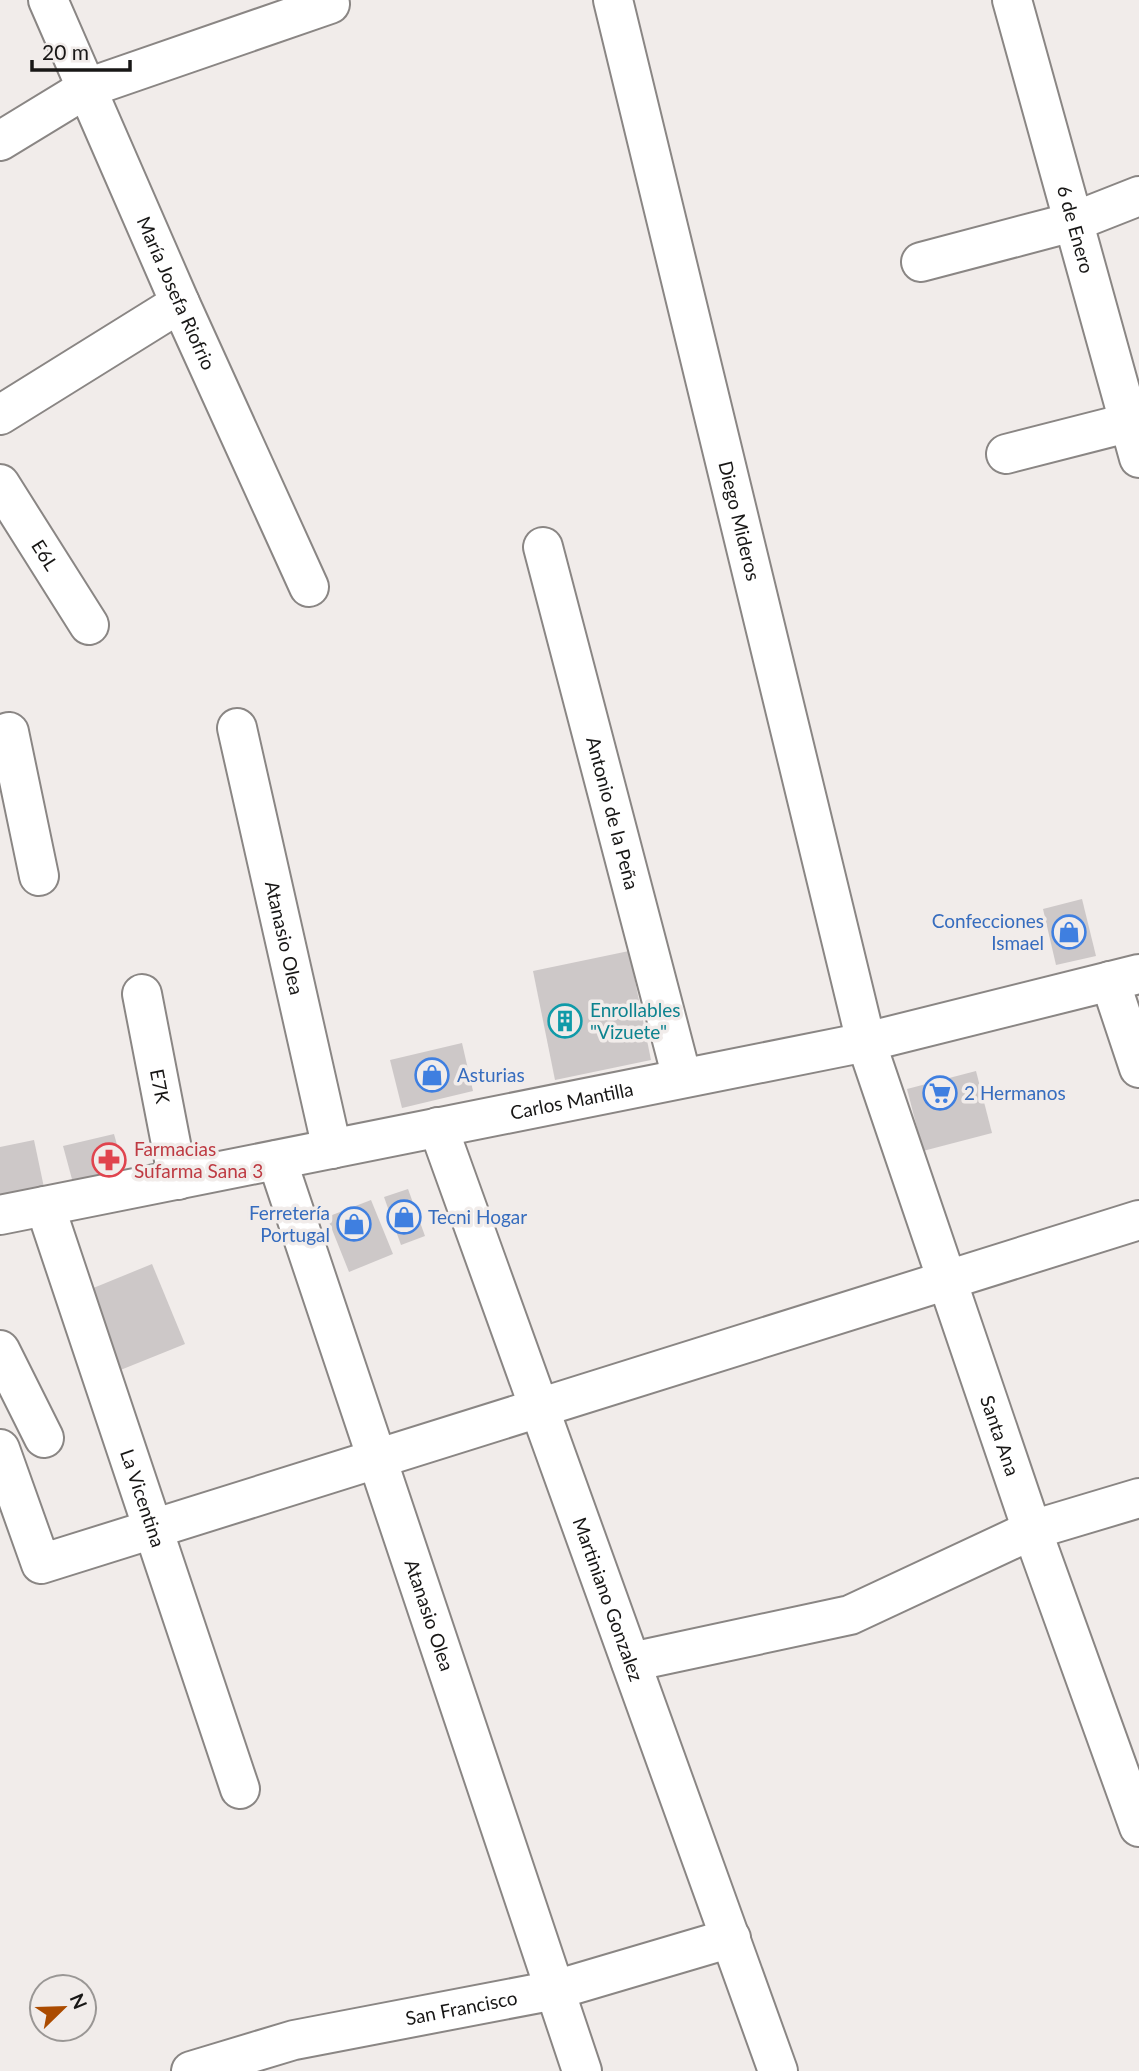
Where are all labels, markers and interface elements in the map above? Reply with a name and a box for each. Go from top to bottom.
scale bar [32,28,130,72]
text: 20 m [42,39,89,64]
street label: 6 de Enero [1053,183,1099,276]
street label: María Josefa Riofrio [133,213,221,373]
street label: Diego Mideros [714,458,766,583]
street label: E6L [27,535,64,575]
street label: Antonio de la Peña [582,734,644,892]
street label: Atanasio Olea [261,878,309,997]
place label: Confecciones Ismael [932,909,1044,954]
shop icon: Confecciones Ismael [1050,913,1088,951]
place label: Enrollables "Vizuete" [590,998,680,1043]
building icon: Enrollables "Vizuete" [546,1002,584,1040]
shop icon: Asturias [413,1056,451,1094]
place label: Asturias [457,1063,525,1086]
street label: E7K [146,1067,175,1106]
supermarket icon: 2 Hermanos [921,1074,959,1112]
street label: Carlos Mantilla [508,1077,635,1124]
place label: 2 Hermanos [964,1081,1066,1104]
place label: Farmacias Sufarma Sana 3 [134,1137,263,1182]
pharmacy icon: Farmacias Sufarma Sana 3 [90,1141,128,1179]
shop icon: Tecni Hogar [385,1198,423,1236]
place label: Ferretería Portugal [249,1201,330,1246]
shop icon: Ferretería Portugal [335,1205,373,1243]
place label: Tecni Hogar [428,1205,527,1228]
street label: Santa Ana [976,1392,1025,1479]
street label: La Vicentina [116,1446,170,1550]
street label: Martiniano Gonzalez [569,1514,649,1684]
street label: Atanasio Olea [401,1556,459,1674]
north arrow [28,1973,98,2043]
street label: San Francisco [403,1985,519,2029]
text: N [66,1990,93,2012]

